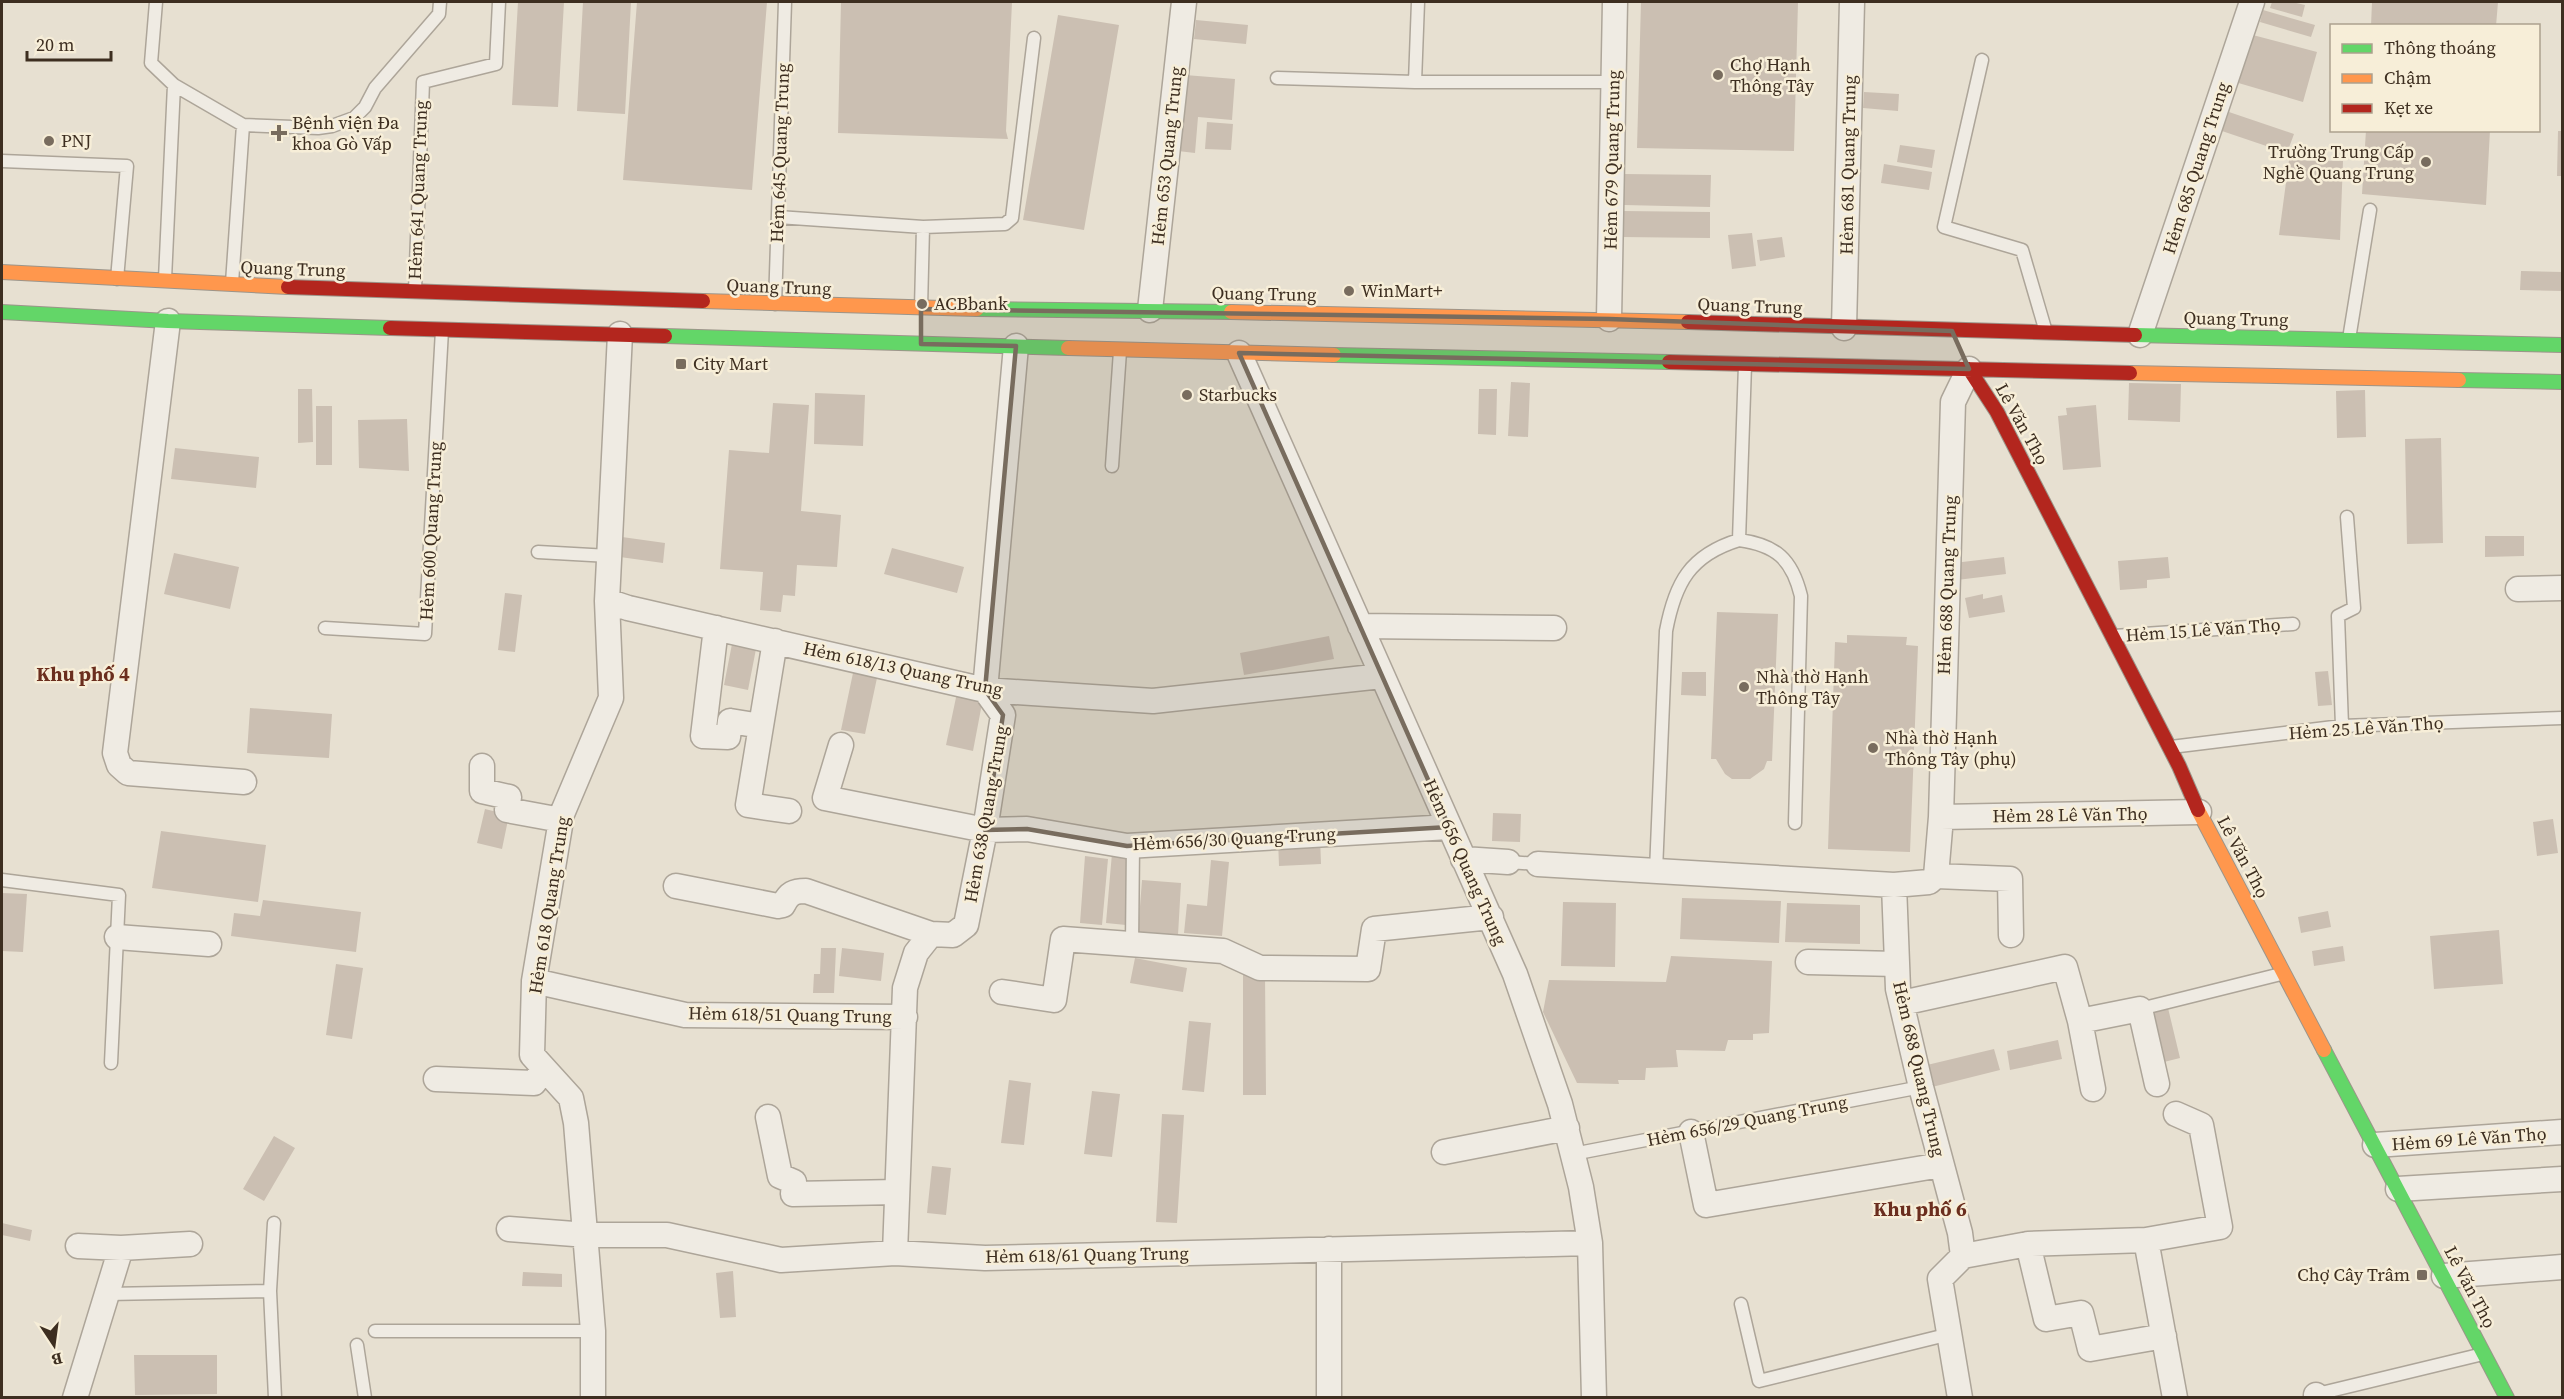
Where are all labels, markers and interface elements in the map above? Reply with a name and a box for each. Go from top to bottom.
scale bar [27,24,111,62]
legend [2330,24,2540,132]
text: 20 m [36,32,74,57]
text: Thông thoáng [2384,35,2496,60]
place label: Chợ Hạnh Thông Tây [1730,52,1815,98]
street label: Hẻm 645 Quang Trung [764,63,795,243]
street label: Hẻm 653 Quang Trung [1145,65,1188,247]
text: Chậm [2384,65,2431,90]
marker: Chợ Hạnh Thông Tây [1711,68,1725,82]
street label: Hẻm 679 Quang Trung [1597,70,1626,250]
street label: Hẻm 681 Quang Trung [1833,75,1862,255]
street label: Hẻm 685 Quang Trung [2156,79,2235,257]
text: Kẹt xe [2384,95,2433,120]
street label: Hẻm 641 Quang Trung [402,100,433,280]
place label: Bệnh viện Đa khoa Gò Vấp [292,110,400,156]
marker: Bệnh viện Đa khoa Gò Vấp [270,124,288,142]
place label: PNJ [61,128,92,153]
marker: PNJ [42,134,56,148]
place label: Trường Trung Cấp Nghề Quang Trung [2263,139,2414,185]
marker: Trường Trung Cấp Nghề Quang Trung [2419,155,2433,169]
street label: Quang Trung [240,254,346,283]
street label: Quang Trung [726,272,832,301]
place label: WinMart+ [1361,278,1443,303]
street label: Quang Trung [1211,280,1317,307]
marker: WinMart+ [1342,284,1356,298]
place label: ACBbank [934,291,1008,316]
street label: Quang Trung [1697,291,1803,320]
marker: ACBbank [915,297,929,311]
street label: Quang Trung [2183,305,2289,332]
place label: City Mart [693,351,768,376]
marker: City Mart [674,357,688,371]
street label: Lê Văn Thọ [1990,378,2055,469]
place label: Starbucks [1199,382,1277,407]
marker: Starbucks [1180,388,1194,402]
street label: Hẻm 600 Quang Trung [413,441,448,621]
street label: Hẻm 688 Quang Trung [1931,495,1962,675]
street label: Hẻm 15 Lê Văn Thọ [2125,612,2281,647]
street label: Hẻm 618/13 Quang Trung [801,635,1005,702]
district label: Khu phố 4 [36,660,130,688]
place label: Nhà thờ Hạnh Thông Tây [1756,664,1869,710]
marker: Nhà thờ Hạnh Thông Tây [1737,680,1751,694]
street label: Hẻm 25 Lê Văn Thọ [2288,710,2444,745]
street label: Hẻm 638 Quang Trung [958,723,1013,905]
place label: Nhà thờ Hạnh Thông Tây (phụ) [1885,725,2017,771]
marker: Nhà thờ Hạnh Thông Tây (phụ) [1866,741,1880,755]
street label: Hẻm 656 Quang Trung [1418,775,1513,949]
street label: Hẻm 28 Lê Văn Thọ [1992,801,2148,828]
street label: Lê Văn Thọ [2211,811,2276,902]
street label: Hẻm 618 Quang Trung [522,814,575,996]
street label: Hẻm 656/30 Quang Trung [1132,821,1336,856]
street label: Hẻm 688 Quang Trung [1887,979,1952,1159]
street label: Hẻm 618/51 Quang Trung [688,1000,892,1029]
street label: Hẻm 656/29 Quang Trung [1645,1089,1849,1152]
street label: Hẻm 69 Lê Văn Thọ [2391,1121,2547,1156]
district label: Khu phố 6 [1873,1195,1967,1223]
street label: Hẻm 618/61 Quang Trung [985,1240,1189,1269]
street label: Lê Văn Thọ [2438,1241,2503,1332]
place label: Chợ Cây Trâm [2297,1262,2410,1287]
marker: Chợ Cây Trâm [2415,1268,2429,1282]
north arrow [24,1315,84,1375]
text: B [49,1348,65,1372]

